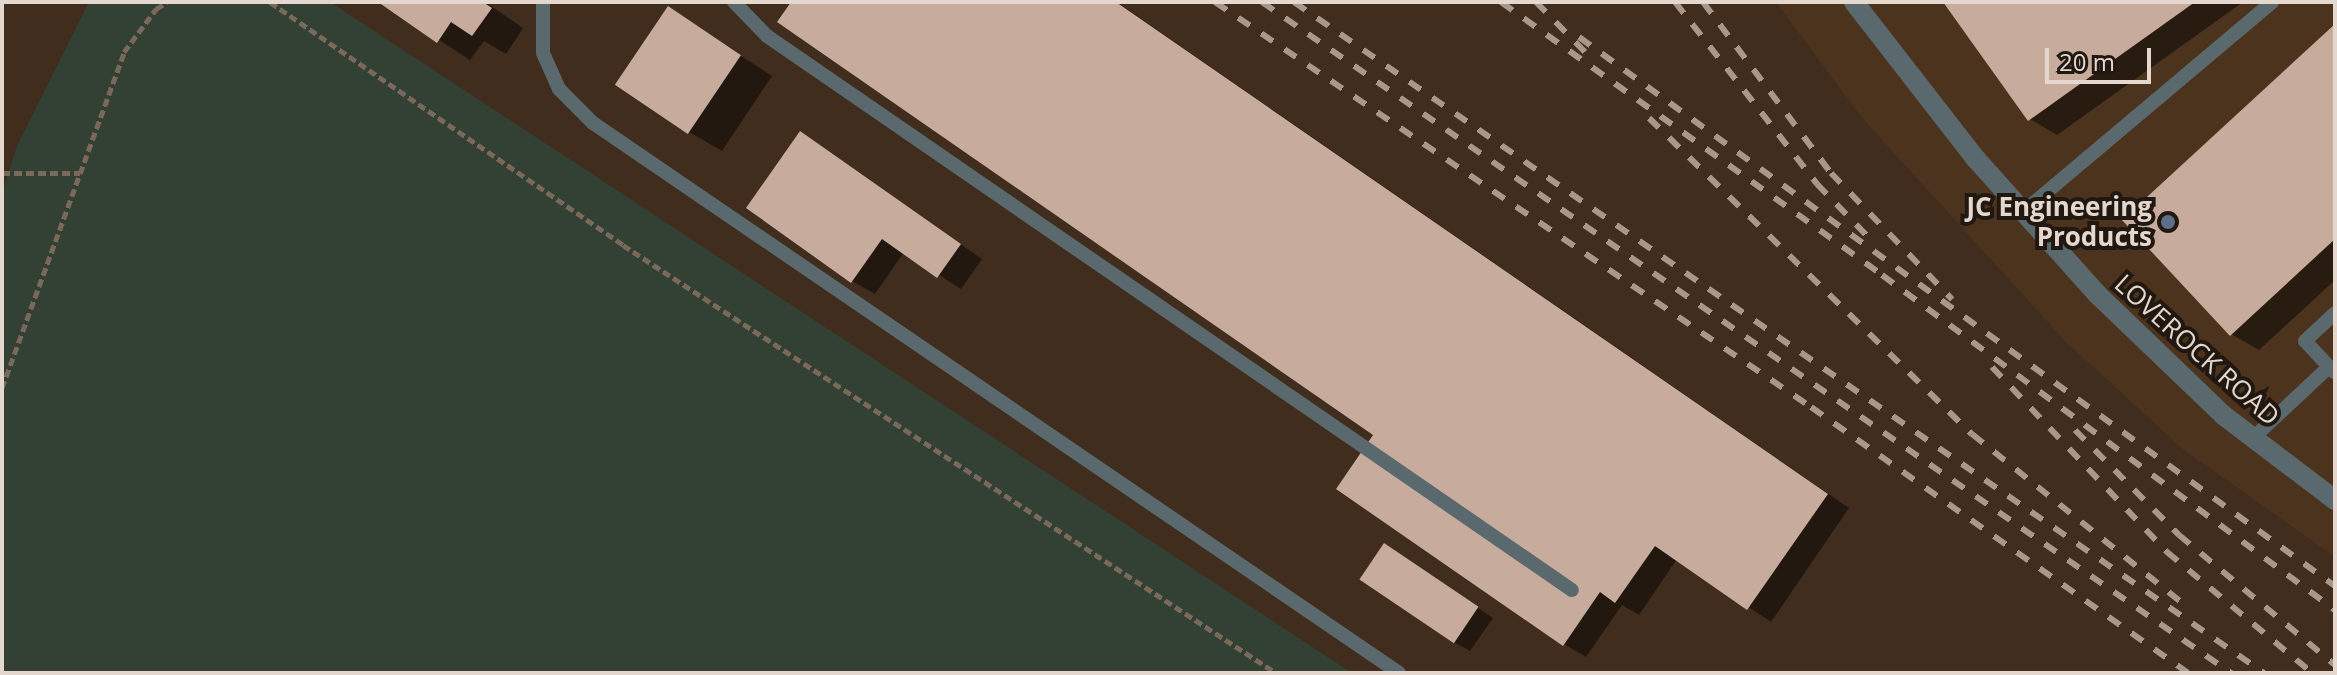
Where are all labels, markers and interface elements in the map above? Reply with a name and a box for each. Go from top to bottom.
scale bar [2049,32,2155,82]
text: 20 m [2059,45,2115,78]
place label: JC Engineering Products [1966,191,2152,252]
marker: JC Engineering Products [2159,213,2177,231]
street label: LOVEROCK ROAD [2108,268,2286,432]

